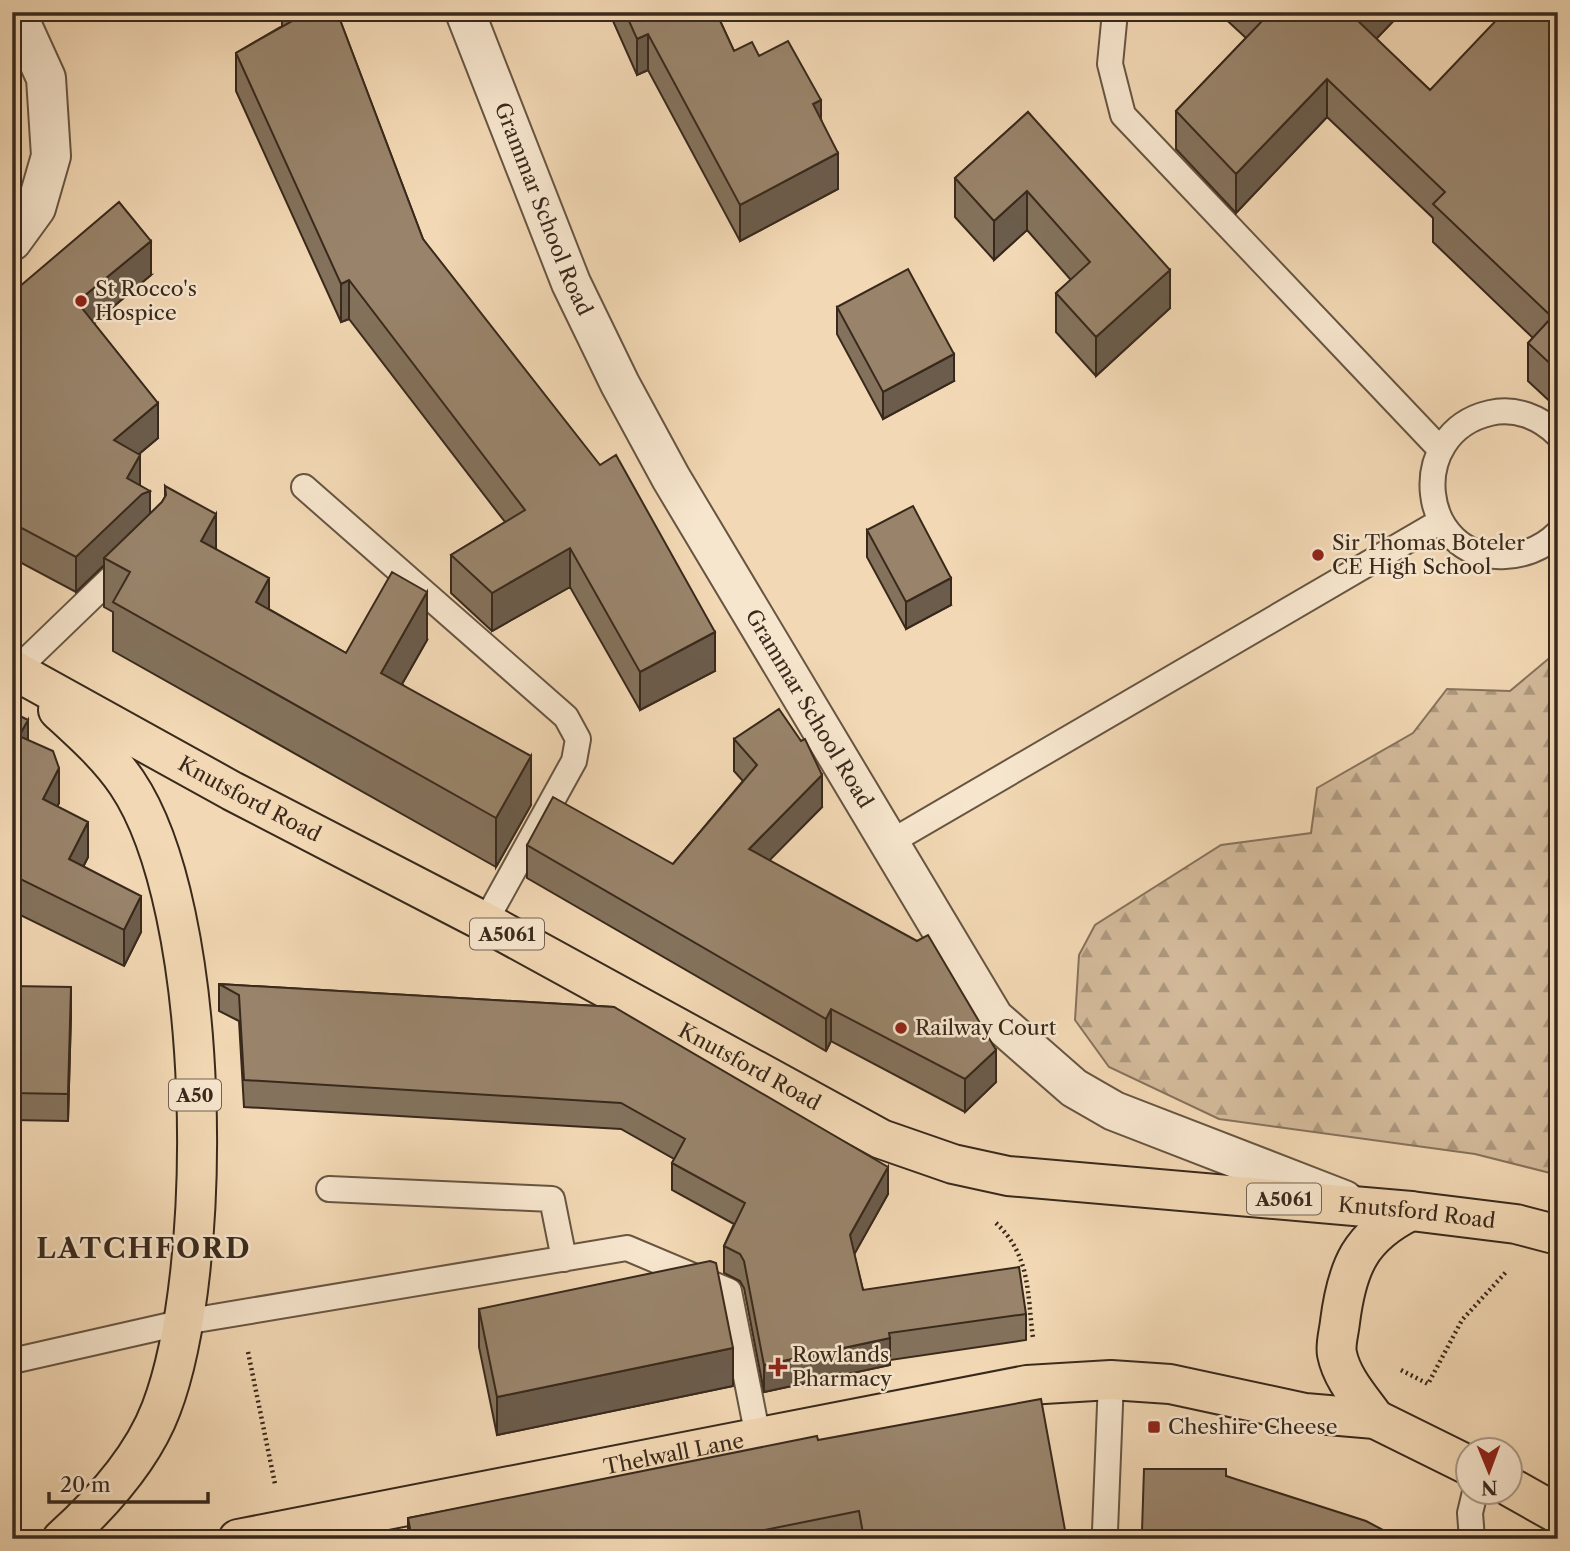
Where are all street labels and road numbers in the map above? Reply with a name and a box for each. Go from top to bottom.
street label: Grammar School Road [490,99,598,320]
street label: Grammar School Road [740,604,879,813]
street label: Knutsford Road [174,751,326,847]
road number: A5061 [470,918,544,950]
street label: Knutsford Road [674,1018,825,1116]
road number: A50 [169,1079,221,1110]
road number: A5061 [1247,1184,1321,1214]
street label: Knutsford Road [1337,1192,1497,1233]
street label: Thelwall Lane [601,1428,746,1479]

